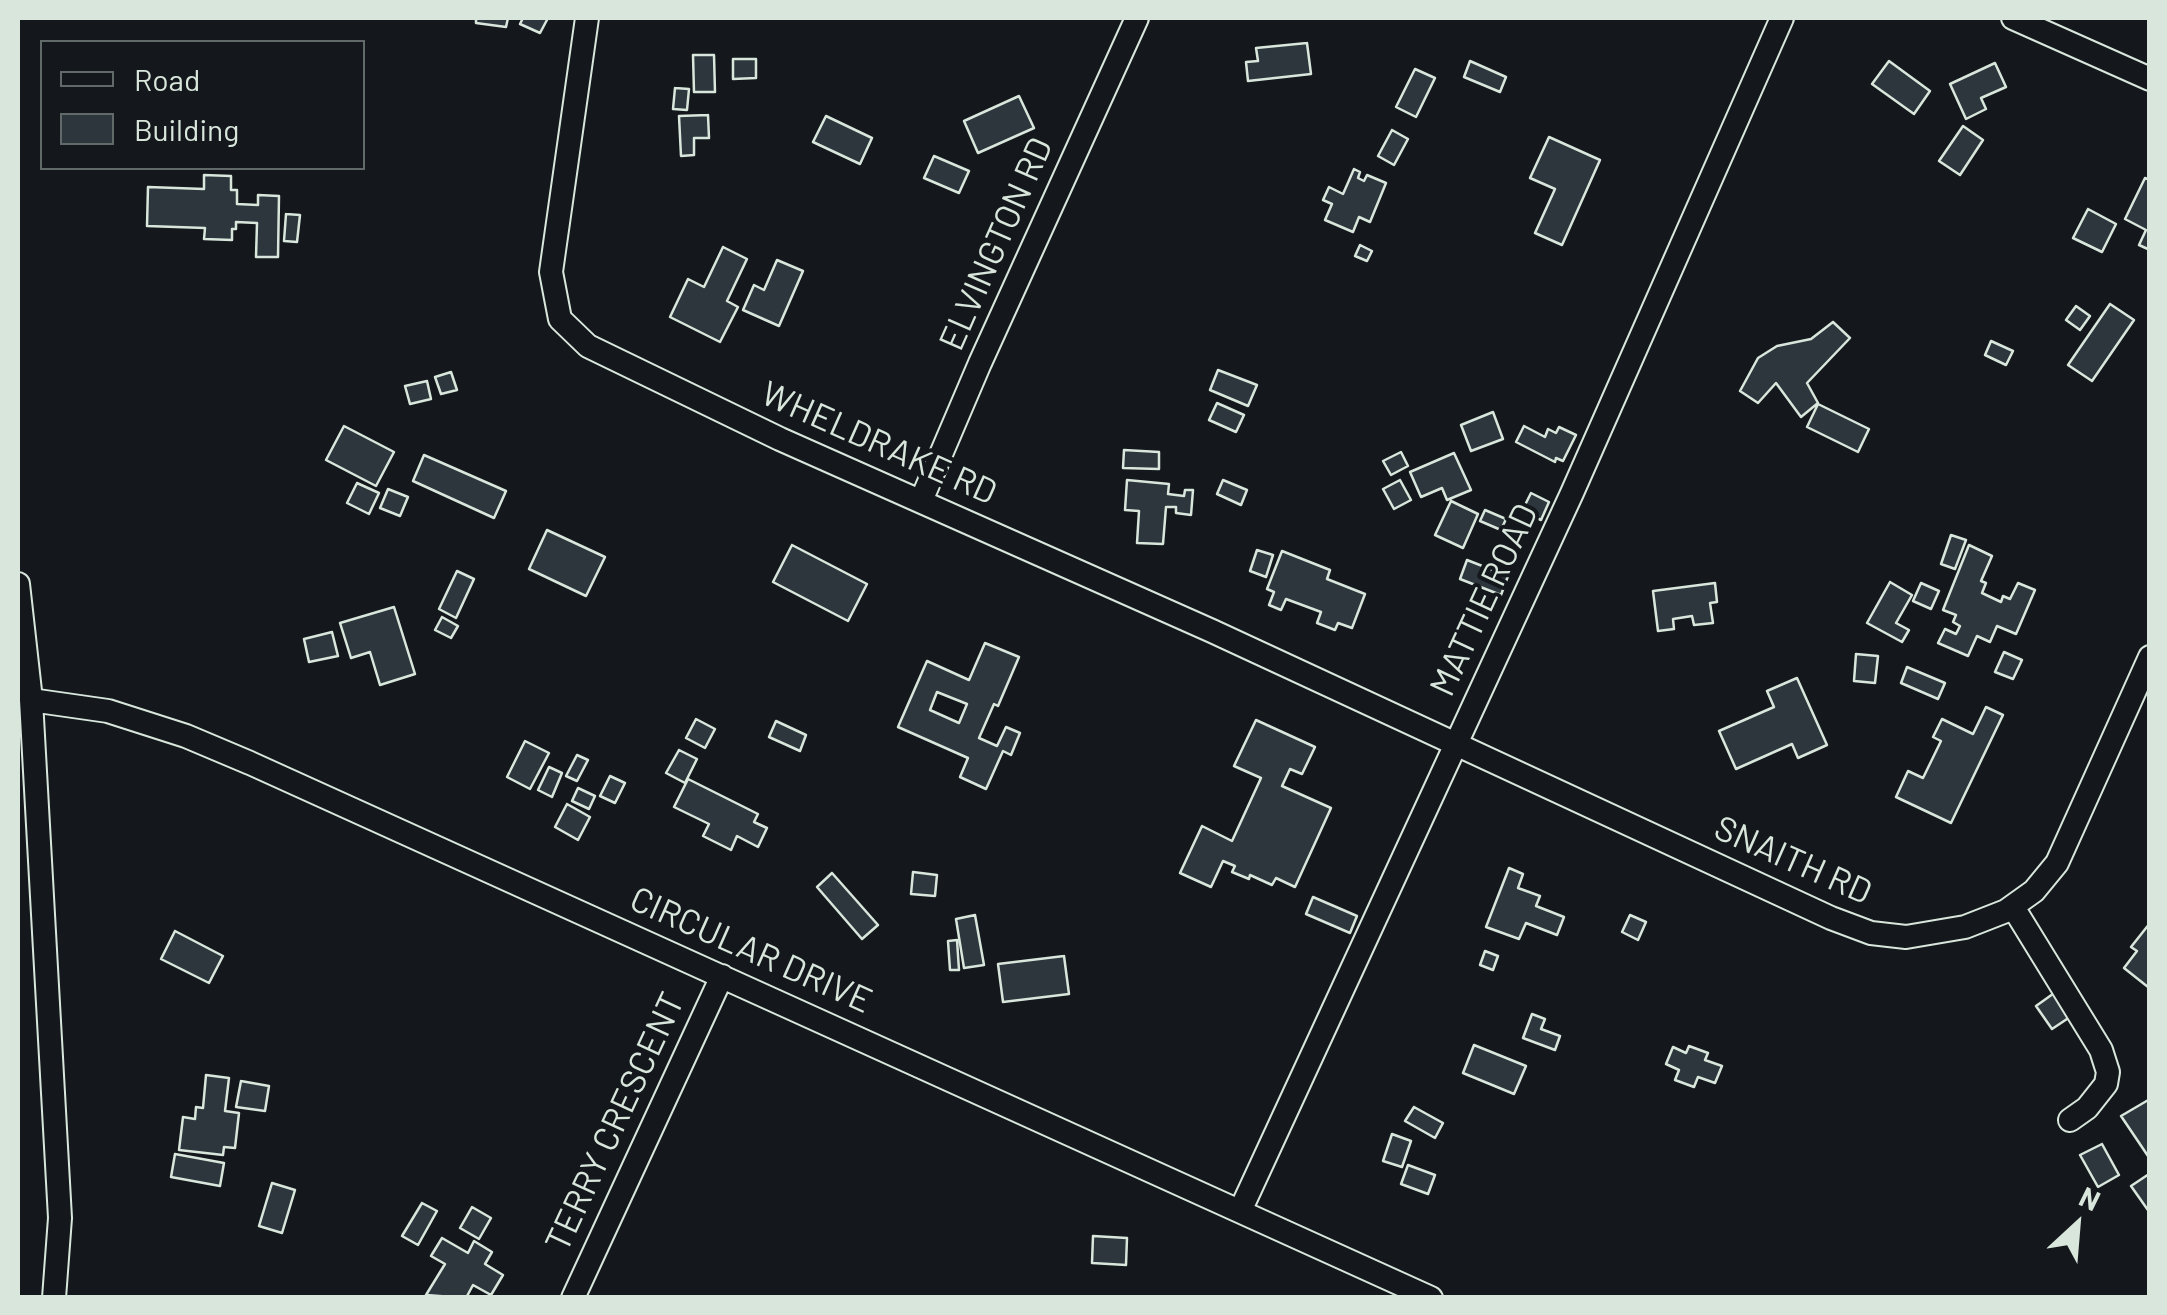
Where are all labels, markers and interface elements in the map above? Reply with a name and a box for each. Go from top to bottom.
legend [40,40,365,170]
text: Road [134,61,200,97]
text: Building [134,111,239,147]
street label: ELVINGTON RD [930,131,1062,357]
street label: WHELDRAKE RD [755,372,1003,514]
street label: MATTIE ROAD [1421,497,1547,703]
street label: SNAITH RD [1708,807,1878,913]
street label: CIRCULAR DRIVE [624,878,878,1022]
street label: TERRY CRESCENT [537,986,693,1258]
north arrow [2027,1175,2127,1275]
text: N [2074,1179,2106,1217]

